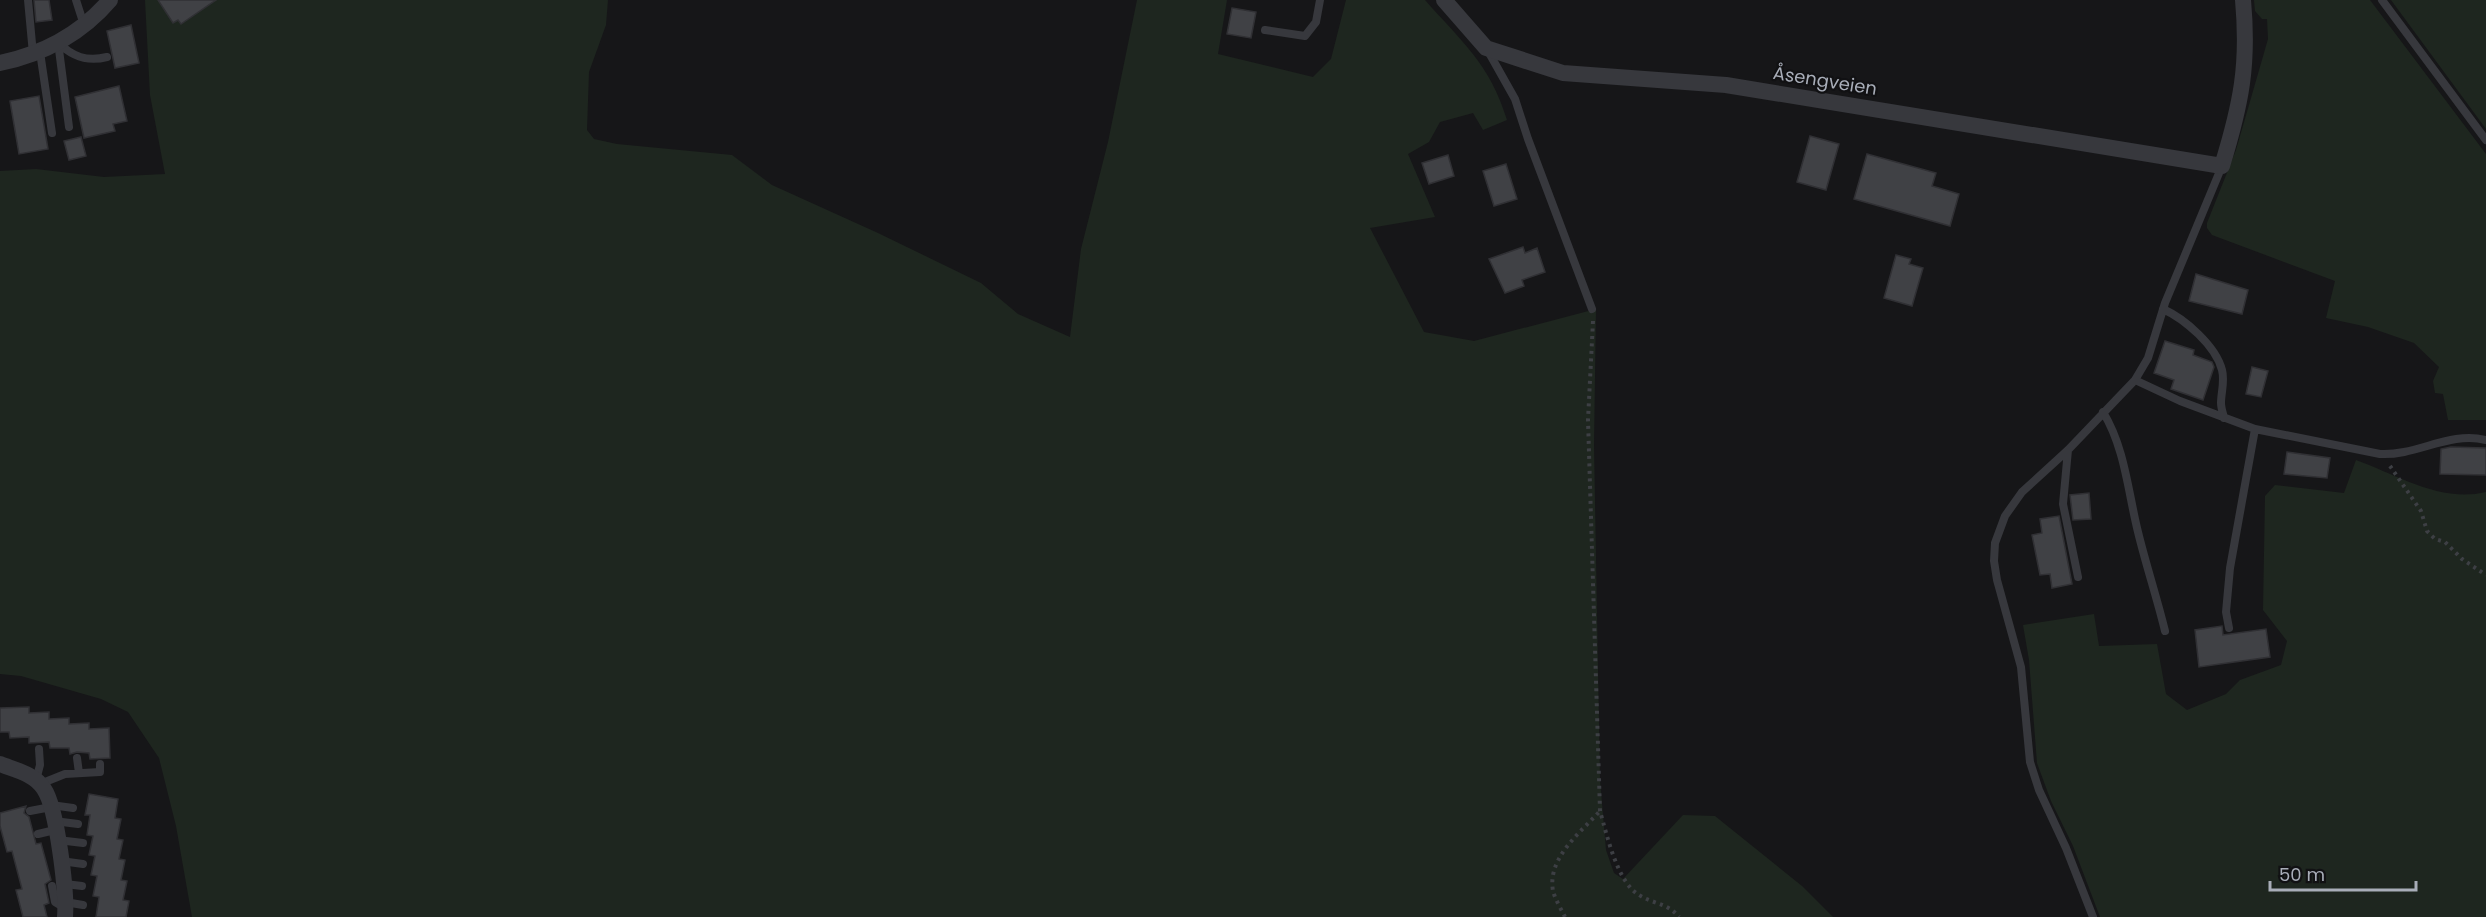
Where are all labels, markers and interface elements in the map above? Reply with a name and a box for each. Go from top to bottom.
street label: Åsengveien [1771,60,1879,101]
scale bar [2270,854,2416,892]
text: 50 m [2279,862,2325,887]

